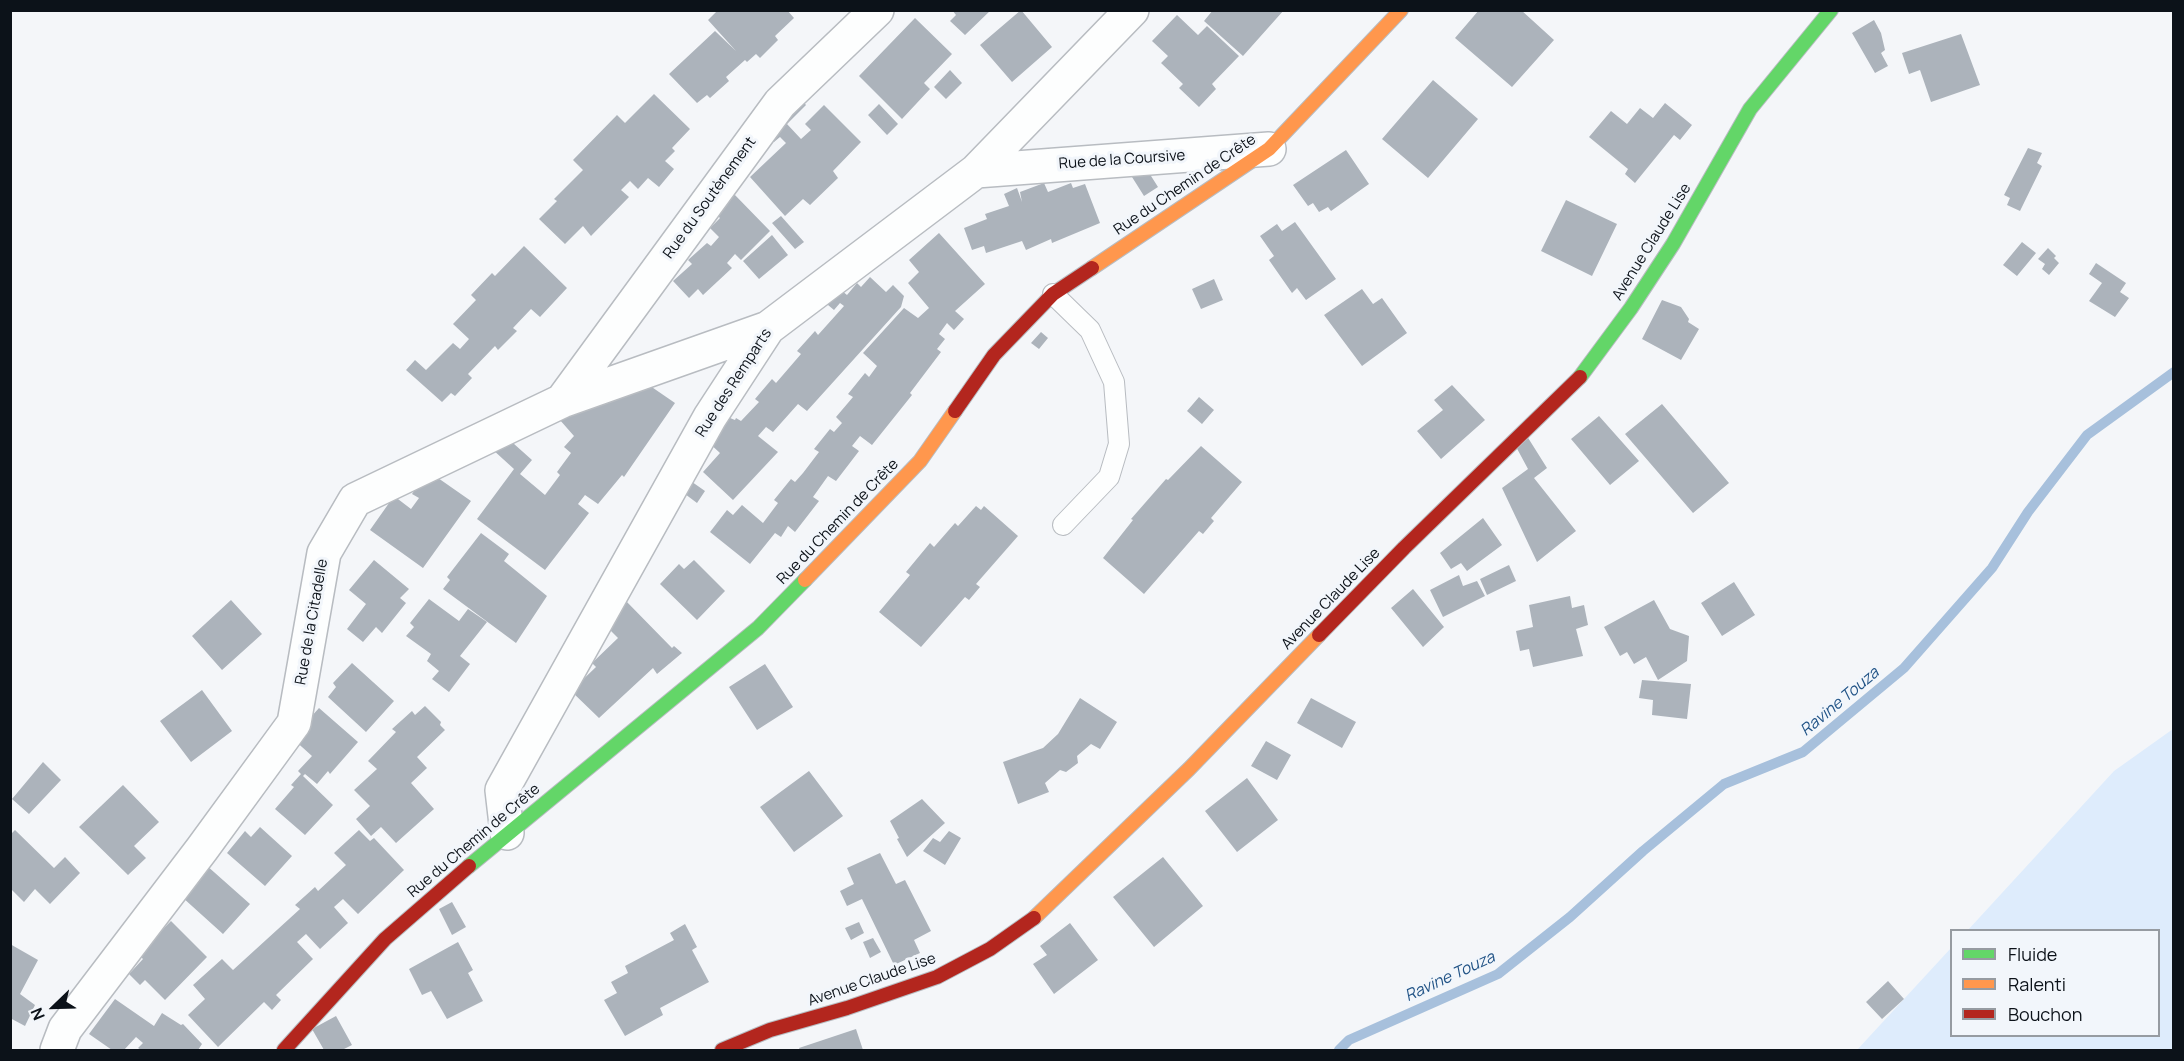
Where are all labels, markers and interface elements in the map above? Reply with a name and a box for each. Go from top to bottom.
street label: Rue du Chemin de Crête [1111,131,1259,239]
street label: Rue du Soutènement [660,134,760,262]
street label: Rue de la Coursive [1058,147,1186,173]
street label: Avenue Claude Lise [1609,180,1695,304]
street label: Rue des Remparts [692,325,776,441]
street label: Rue du Chemin de Crête [773,456,903,588]
street label: Avenue Claude Lise [1278,544,1384,654]
street label: Rue de la Citadelle [292,558,332,686]
water label: Ravine Touza [1797,664,1883,740]
street label: Rue du Chemin de Crête [404,780,544,902]
legend [1950,929,2160,1037]
text: Fluide [2008,942,2057,966]
water label: Ravine Touza [1402,948,1498,1006]
street label: Avenue Claude Lise [806,950,938,1010]
text: Ralenti [2008,972,2066,996]
north arrow [24,977,84,1037]
text: Bouchon [2008,1002,2082,1026]
text: N [25,1004,50,1024]

